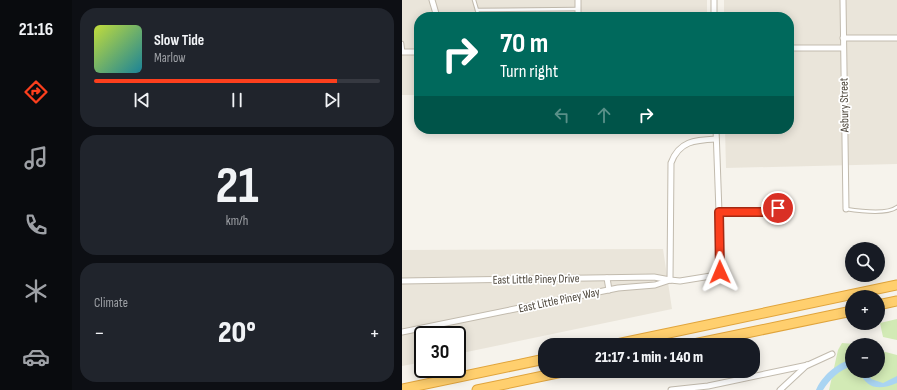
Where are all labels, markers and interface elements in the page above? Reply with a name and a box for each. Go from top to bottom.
text: 21:16 [19,19,53,40]
text: 70 m [500,27,548,60]
icon: right [434,28,486,80]
text: Slow Tide [154,31,204,50]
text: Marlow [154,50,186,66]
text: Turn right [500,61,558,82]
street label: Asbury Street [837,77,852,134]
icon: directions [22,78,50,106]
icon: previous [131,89,153,111]
icon: pause [226,89,248,111]
icon: next [321,89,343,111]
icon: left [551,104,573,126]
icon: ahead [593,104,615,126]
icon: right [635,104,657,126]
icon: music [22,144,50,172]
text: 21 [215,155,259,218]
pin [761,191,795,225]
icon: arrive [767,197,789,219]
icon: phone [22,211,50,239]
text: km/h [226,213,248,229]
map controls [845,242,885,378]
button: search [845,242,885,282]
position arrow [699,251,741,293]
street label: East Little Piney Drive [492,271,580,288]
icon: climate [22,277,50,305]
street label: East Little Piney Way [517,284,601,316]
button: + [845,290,885,330]
text: Climate [94,295,128,311]
text: 20° [218,315,256,351]
text: − [94,320,105,347]
text: + [369,320,380,347]
speed limit sign: 30 [414,326,466,378]
button: − [845,338,885,378]
icon: car [22,343,50,371]
text: 21:17 · 1 min · 140 m [595,348,703,367]

